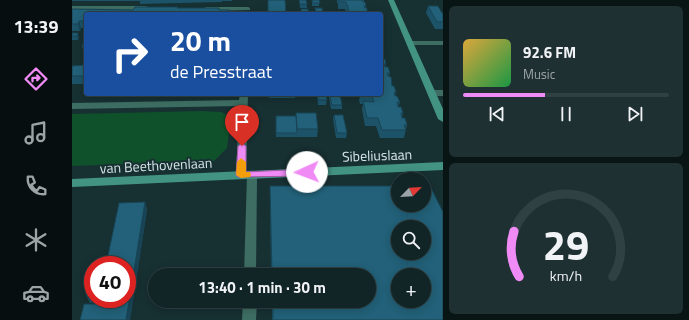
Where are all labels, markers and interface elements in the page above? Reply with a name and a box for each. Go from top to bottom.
text: 13:39 [14,13,58,40]
text: 20 m [170,19,231,62]
icon: right [104,28,156,80]
text: 92.6 FM [523,41,576,64]
text: de Presstraat [170,58,272,85]
text: Music [523,64,555,84]
icon: directions [22,65,50,93]
icon: previous [486,103,508,125]
icon: pause [555,103,577,125]
icon: next [624,103,646,125]
pin [225,105,259,146]
icon: arrive [231,111,253,133]
icon: music [22,119,50,147]
street label: Sibeliuslaan [342,143,412,167]
position arrow [286,151,328,193]
street label: van Beethovenlaan [99,152,213,178]
icon: phone [22,172,50,200]
north arrow [391,172,431,212]
map controls [391,172,431,308]
text: 29 [543,212,589,275]
button: search [391,220,431,260]
icon: climate [22,226,50,254]
speed limit sign: 40 [84,256,136,308]
text: km/h [550,264,582,286]
button: + [391,268,431,308]
text: 13:40 · 1 min · 30 m [198,276,326,299]
icon: car [22,279,50,307]

